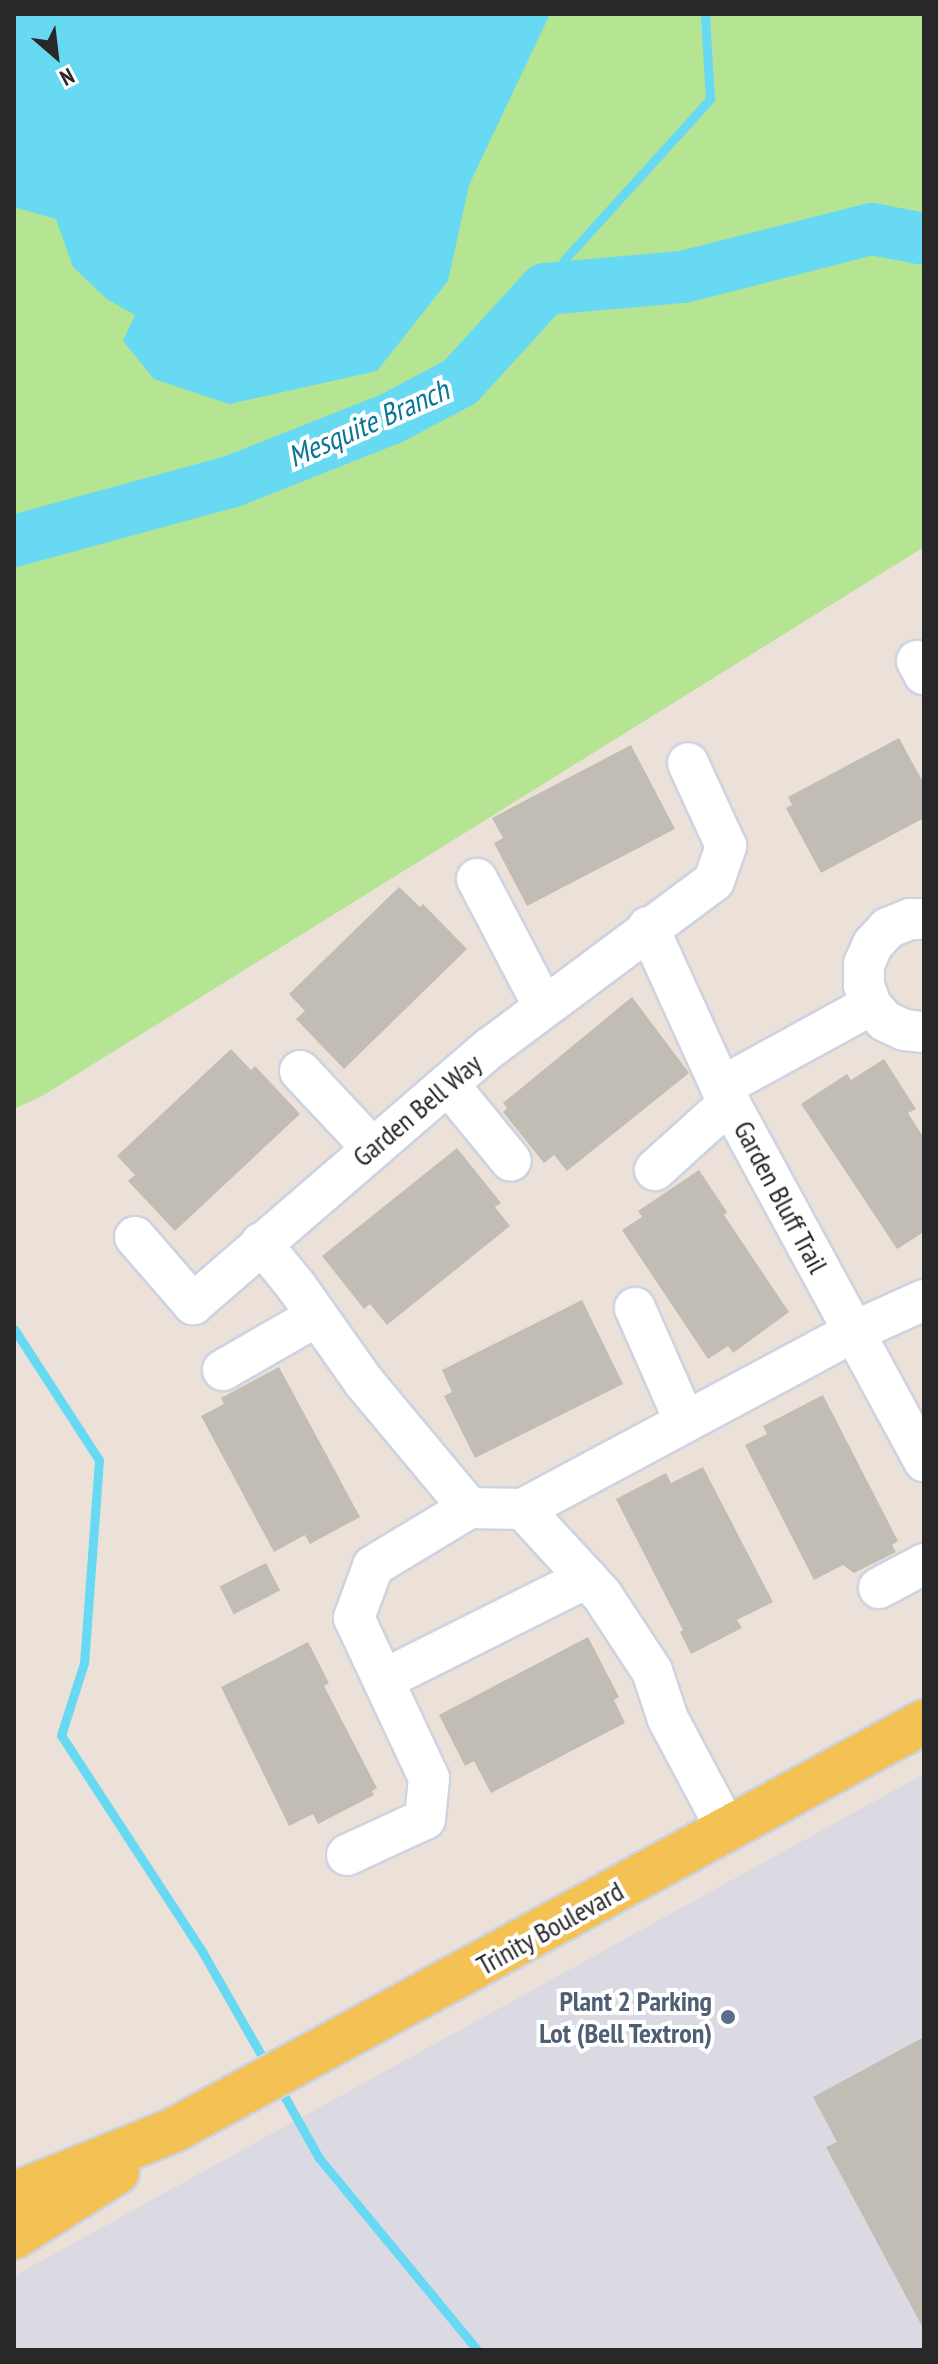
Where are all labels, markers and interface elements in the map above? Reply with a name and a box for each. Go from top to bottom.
north arrow [16,16,96,96]
text: N [55,62,79,92]
water label: Mesquite Branch [282,372,454,474]
street label: Garden Bell Way [346,1046,488,1174]
street label: Garden Bluff Trail [727,1115,835,1279]
street label: Trinity Boulevard [471,1874,629,1982]
place label: Plant 2 Parking Lot (Bell Textron) [538,1984,712,2050]
marker: Plant 2 Parking Lot (Bell Textron) [719,2008,737,2026]

